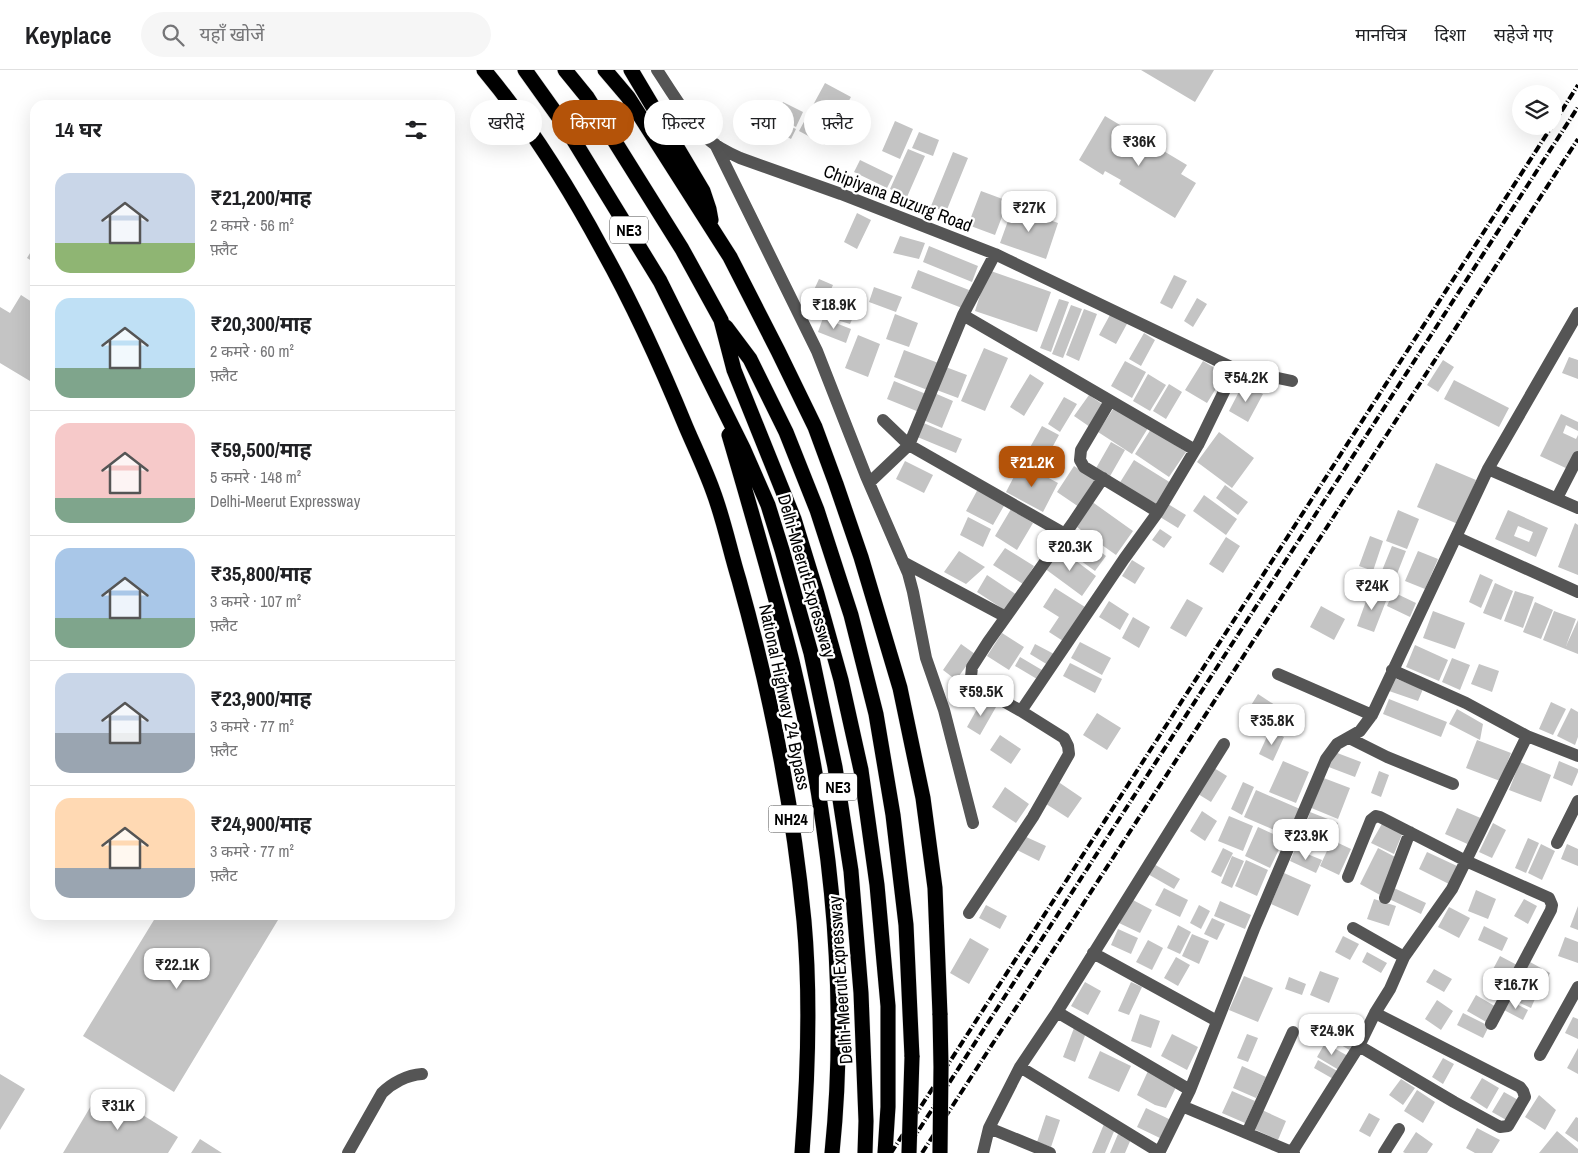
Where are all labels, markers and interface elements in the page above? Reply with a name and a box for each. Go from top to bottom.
search box [141,12,491,57]
text: Keyplace [25,19,111,51]
icon: search [159,21,187,49]
text: यहाँ खोजें [199,21,264,47]
text: मानचित्र [1355,22,1407,47]
text: दिशा [1435,22,1466,47]
text: सहेजे गए [1494,22,1553,47]
map controls [1512,85,1562,135]
button: layers [1512,85,1562,135]
chip: खरीदें [470,100,542,145]
chip: किराया [552,100,634,145]
chip: फ़िल्टर [644,100,723,145]
chip: नया [733,100,794,145]
chip: फ़्लैट [804,100,871,145]
text: 14 घर [55,115,102,144]
icon: filters [402,116,430,144]
pin: ₹36K [1109,124,1169,167]
text: ₹36K [1122,130,1156,152]
street label: Chipiyana Buzurg Road [820,158,976,238]
text: ₹21,200/माह [210,183,311,212]
pin: ₹27K [999,190,1059,233]
icon: home [95,193,155,253]
text: ₹27K [1012,196,1046,218]
text: 2 कमरे · 56 m² [210,214,294,236]
road number: NE3 [610,216,648,244]
text: फ़्लैट [210,238,238,260]
pin: ₹18.9K [793,288,875,330]
text: ₹18.9K [812,293,856,315]
text: ₹20,300/माह [210,309,311,338]
icon: home [95,318,155,378]
text: 2 कमरे · 60 m² [210,340,294,362]
pin: ₹54.2K [1205,360,1287,403]
text: फ़्लैट [210,364,238,386]
text: ₹54.2K [1224,366,1268,388]
text: ₹59,500/माह [210,435,311,464]
icon: home [95,443,155,503]
pin: ₹21.2K [991,446,1073,488]
text: ₹21.2K [1010,451,1054,473]
text: 5 कमरे · 148 m² [210,466,301,488]
text: Delhi-Meerut Expressway [210,490,360,512]
street label: Delhi-Meerut Expressway [772,491,842,661]
pin: ₹20.3K [1029,530,1111,572]
text: ₹20.3K [1048,535,1092,557]
text: ₹35,800/माह [210,559,311,588]
icon: home [95,568,155,628]
pin: ₹24K [1342,568,1402,611]
text: ₹24K [1355,574,1389,596]
text: 3 कमरे · 107 m² [210,590,301,612]
street label: National Highway 24 Bypass [753,602,817,792]
text: फ़्लैट [210,614,238,636]
pin: ₹59.5K [940,674,1022,717]
text: ₹59.5K [959,680,1003,702]
text: ₹23,900/माह [210,684,311,713]
icon: home [95,693,155,753]
pin: ₹35.8K [1231,704,1313,746]
text: ₹35.8K [1250,709,1294,731]
text: 3 कमरे · 77 m² [210,715,294,737]
text: फ़्लैट [210,739,238,761]
road number: NE3 [819,774,857,800]
road number: NH24 [768,806,814,832]
text: ₹24,900/माह [210,809,311,838]
icon: home [95,818,155,878]
pin: ₹23.9K [1265,818,1347,861]
text: ₹23.9K [1284,824,1328,846]
text: 3 कमरे · 77 m² [210,840,294,862]
text: फ़्लैट [210,864,238,886]
street label: Delhi-Meerut Expressway [822,894,858,1065]
pin: ₹22.1K [136,948,218,990]
text: ₹22.1K [155,953,199,975]
pin: ₹16.7K [1475,968,1557,1010]
text: ₹16.7K [1494,973,1538,995]
pin: ₹24.9K [1291,1014,1373,1056]
text: ₹24.9K [1310,1019,1354,1041]
pin: ₹31K [88,1088,148,1131]
text: ₹31K [101,1094,135,1116]

